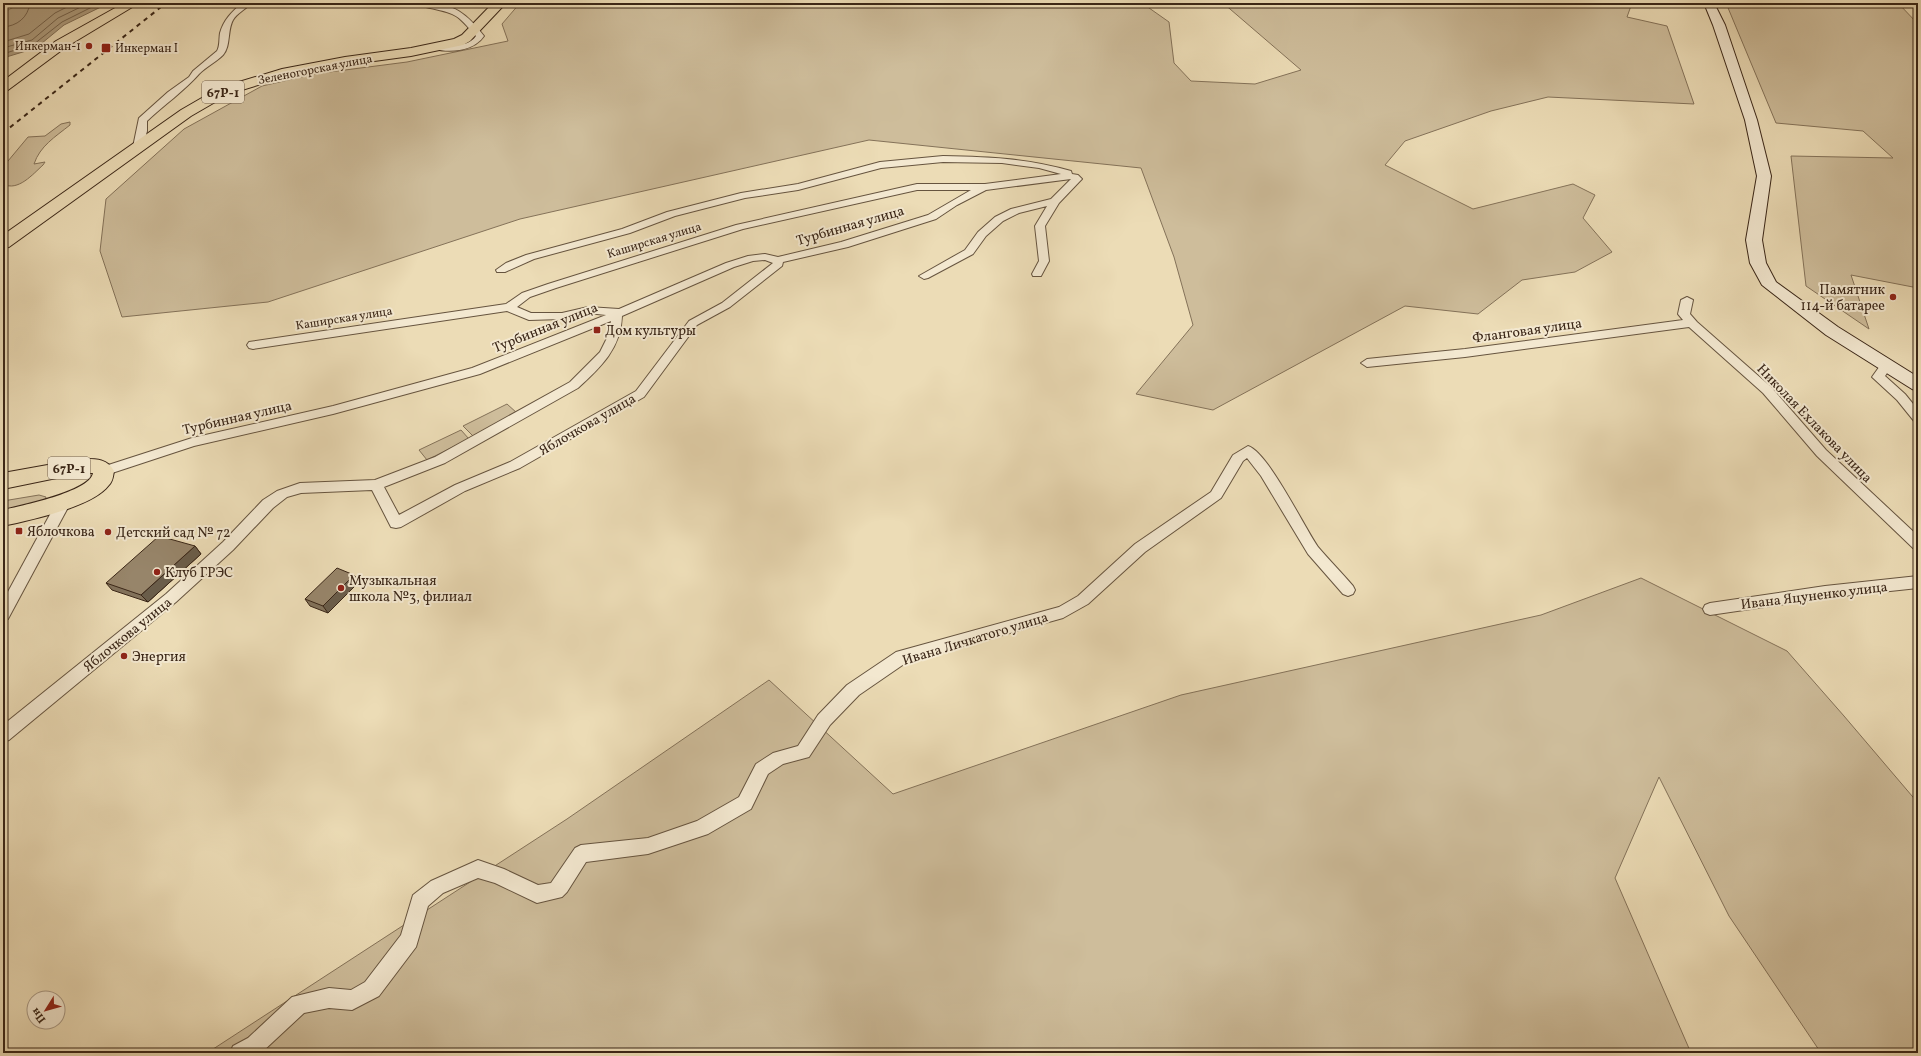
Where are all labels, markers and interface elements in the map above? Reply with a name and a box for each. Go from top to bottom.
place label: Инкерман-1 [15,39,81,55]
marker: Инкерман-1 [84,41,94,51]
place label: Инкерман I [115,41,178,57]
marker: Инкерман I [100,42,112,54]
street label: Зеленогорская улица [257,51,374,89]
road number: 67Р-1 [202,81,244,103]
street label: Турбинная улица [794,202,907,251]
street label: Каширская улица [605,219,703,263]
place label: Памятник 114-й батарее [1801,281,1886,316]
marker: Памятник 114-й батарее [1888,292,1898,302]
street label: Турбинная улица [490,299,601,358]
street label: Каширская улица [295,303,394,335]
street label: Фланговая улица [1471,314,1583,349]
place label: Дом культуры [605,322,696,341]
marker: Дом культуры [592,325,602,335]
street label: Николая Ехлакова улица [1752,360,1876,488]
street label: Яблочкова улица [536,390,640,461]
street label: Турбинная улица [181,397,294,440]
road number: 67Р-1 [48,457,90,479]
place label: Яблочкова [27,523,95,542]
place label: Детский сад № 72 [116,524,230,543]
marker: Яблочкова [14,526,24,536]
marker: Детский сад № 72 [103,527,113,537]
place label: Клуб ГРЭС [165,564,233,583]
marker: Клуб ГРЭС [152,567,162,577]
place label: Музыкальная школа №3, филиал [349,572,472,607]
street label: Ивана Яцуненко улица [1740,578,1889,615]
marker: Музыкальная школа №3, филиал [336,583,346,593]
street label: Яблочкова улица [80,593,176,677]
street label: Ивана Личкатого улица [900,608,1051,671]
place label: Энергия [132,648,186,667]
marker: Энергия [119,651,129,661]
north arrow [26,990,66,1030]
text: Пн [29,1004,50,1026]

